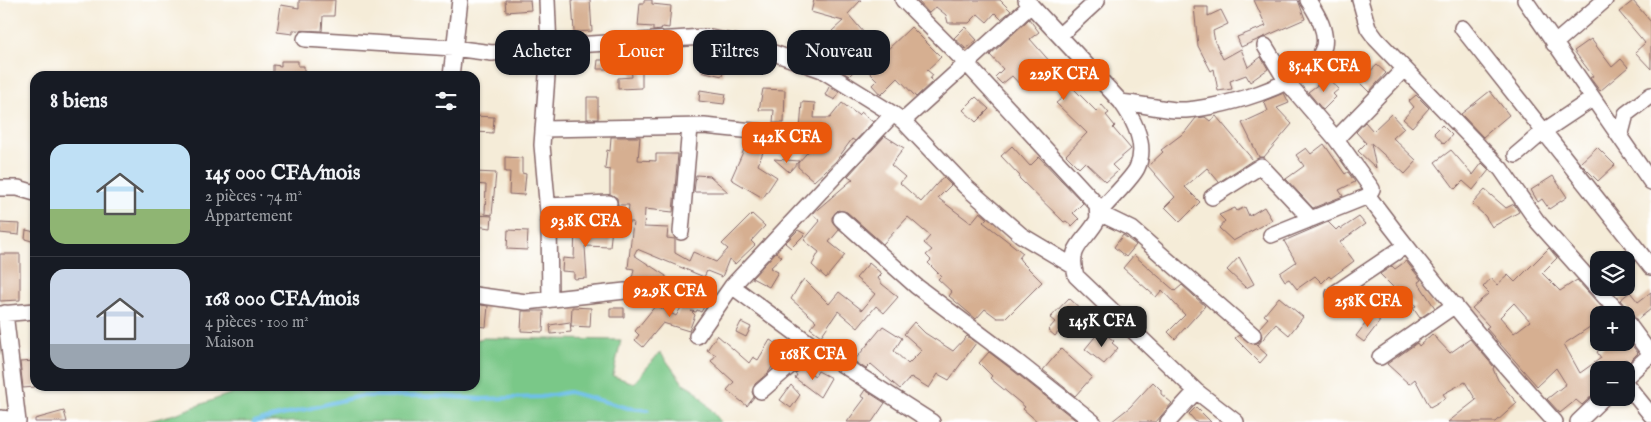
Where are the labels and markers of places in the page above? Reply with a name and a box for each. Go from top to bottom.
pin: 85.4K CFA [1267,51,1381,93]
pin: 229K CFA [1012,58,1116,101]
pin: 142K CFA [735,121,839,164]
pin: 93.8K CFA [529,206,643,248]
pin: 92.9K CFA [613,276,727,318]
pin: 258K CFA [1316,286,1420,328]
pin: 145K CFA [1050,306,1154,348]
pin: 168K CFA [761,338,865,381]

